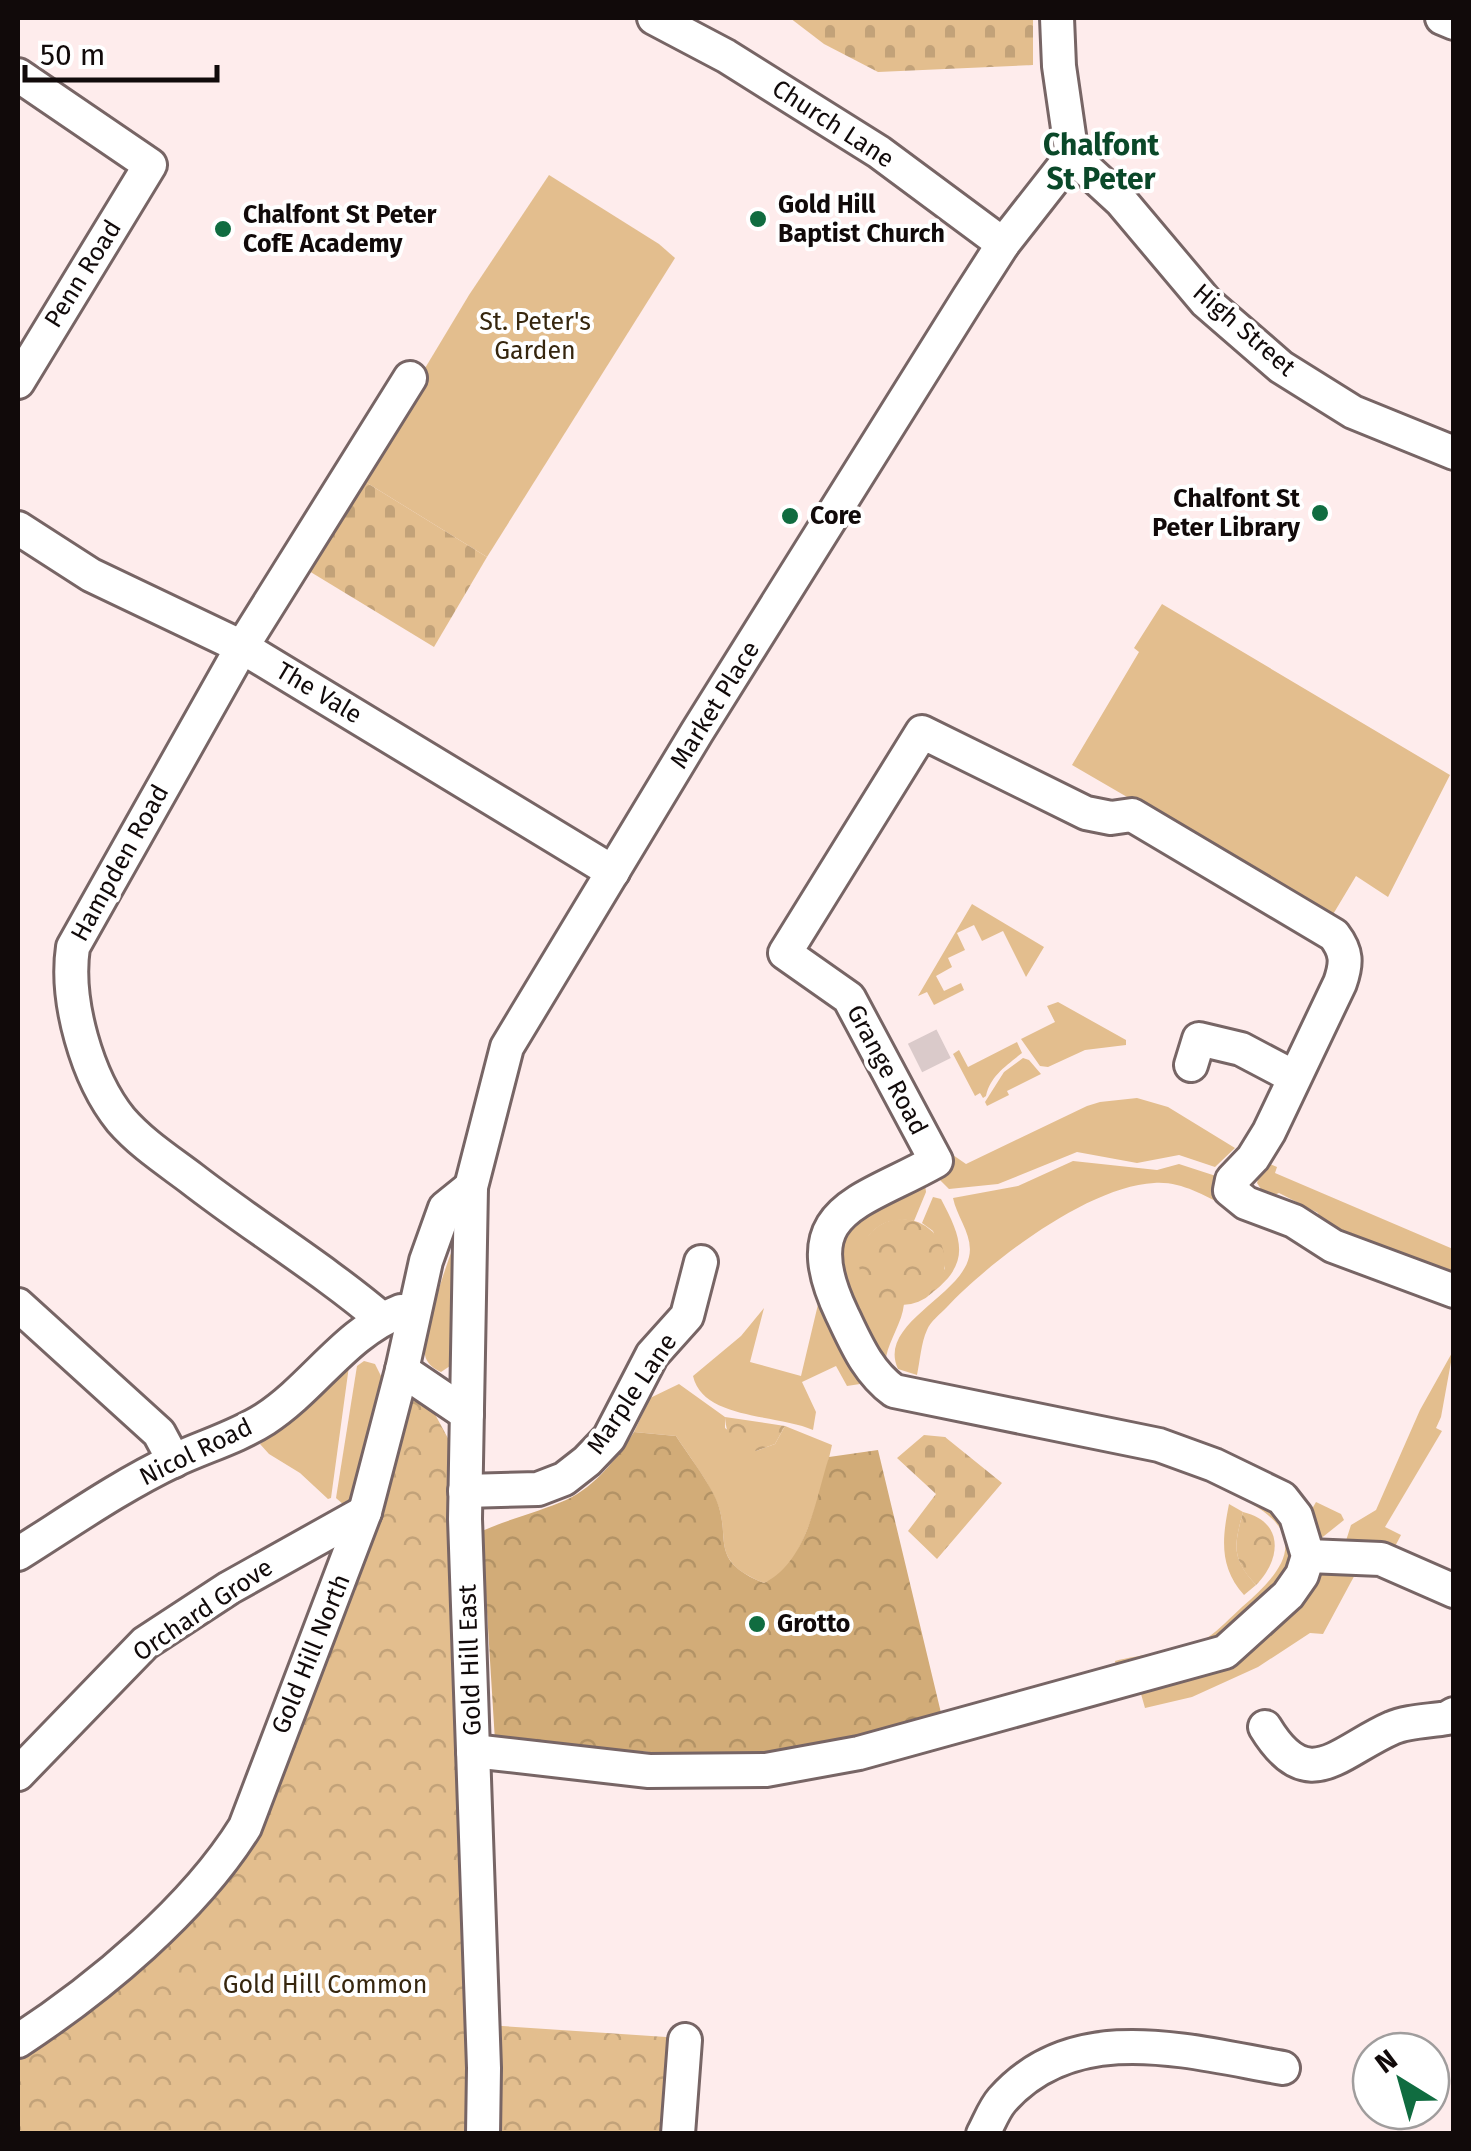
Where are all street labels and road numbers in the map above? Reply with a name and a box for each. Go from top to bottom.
street label: Church Lane [766,74,900,174]
street label: Penn Road [38,215,128,333]
street label: High Street [1187,277,1302,383]
street label: Market Place [664,636,766,774]
street label: The Vale [271,656,367,730]
street label: Hampden Road [65,779,175,947]
street label: Grange Road [840,1000,934,1140]
street label: Marple Lane [581,1328,683,1460]
street label: Nicol Road [135,1412,257,1492]
street label: Orchard Grove [128,1552,278,1668]
street label: Gold Hill North [265,1570,357,1738]
street label: Gold Hill East [452,1583,488,1736]

